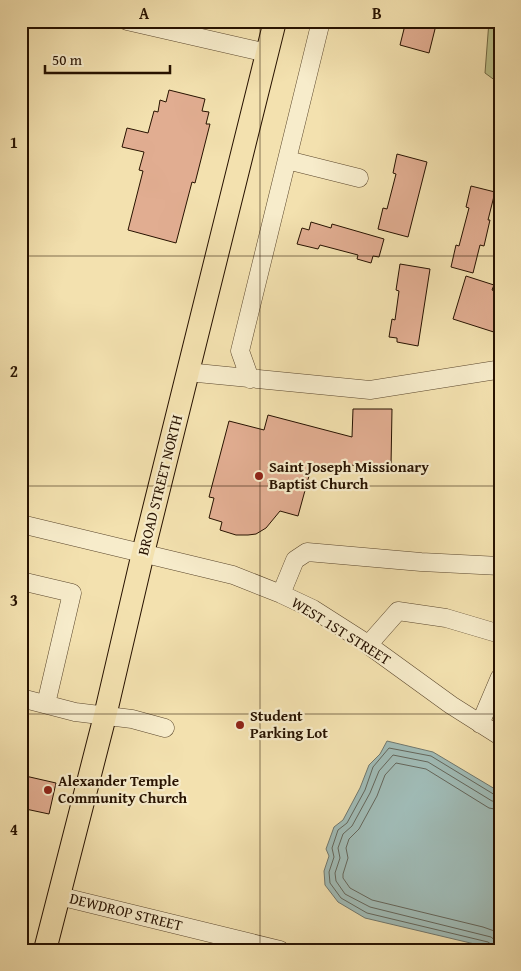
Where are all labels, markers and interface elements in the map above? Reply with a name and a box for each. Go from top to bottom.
text: A [139,1,150,25]
text: B [372,1,382,25]
scale bar [45,42,170,74]
text: 50 m [52,49,83,70]
text: 1 [10,130,18,154]
text: 2 [10,359,18,383]
street label: BROAD STREET NORTH [132,412,187,557]
place label: Saint Joseph Missionary Baptist Church [269,456,429,494]
marker: Saint Joseph Missionary Baptist Church [253,470,265,482]
text: 3 [10,588,18,612]
street label: WEST 1ST STREET [288,592,395,670]
place label: Student Parking Lot [250,705,328,743]
marker: Student Parking Lot [234,719,246,731]
place label: Alexander Temple Community Church [58,770,187,808]
marker: Alexander Temple Community Church [42,784,54,796]
text: 4 [10,817,18,841]
street label: DEWDROP STREET [67,887,185,936]

